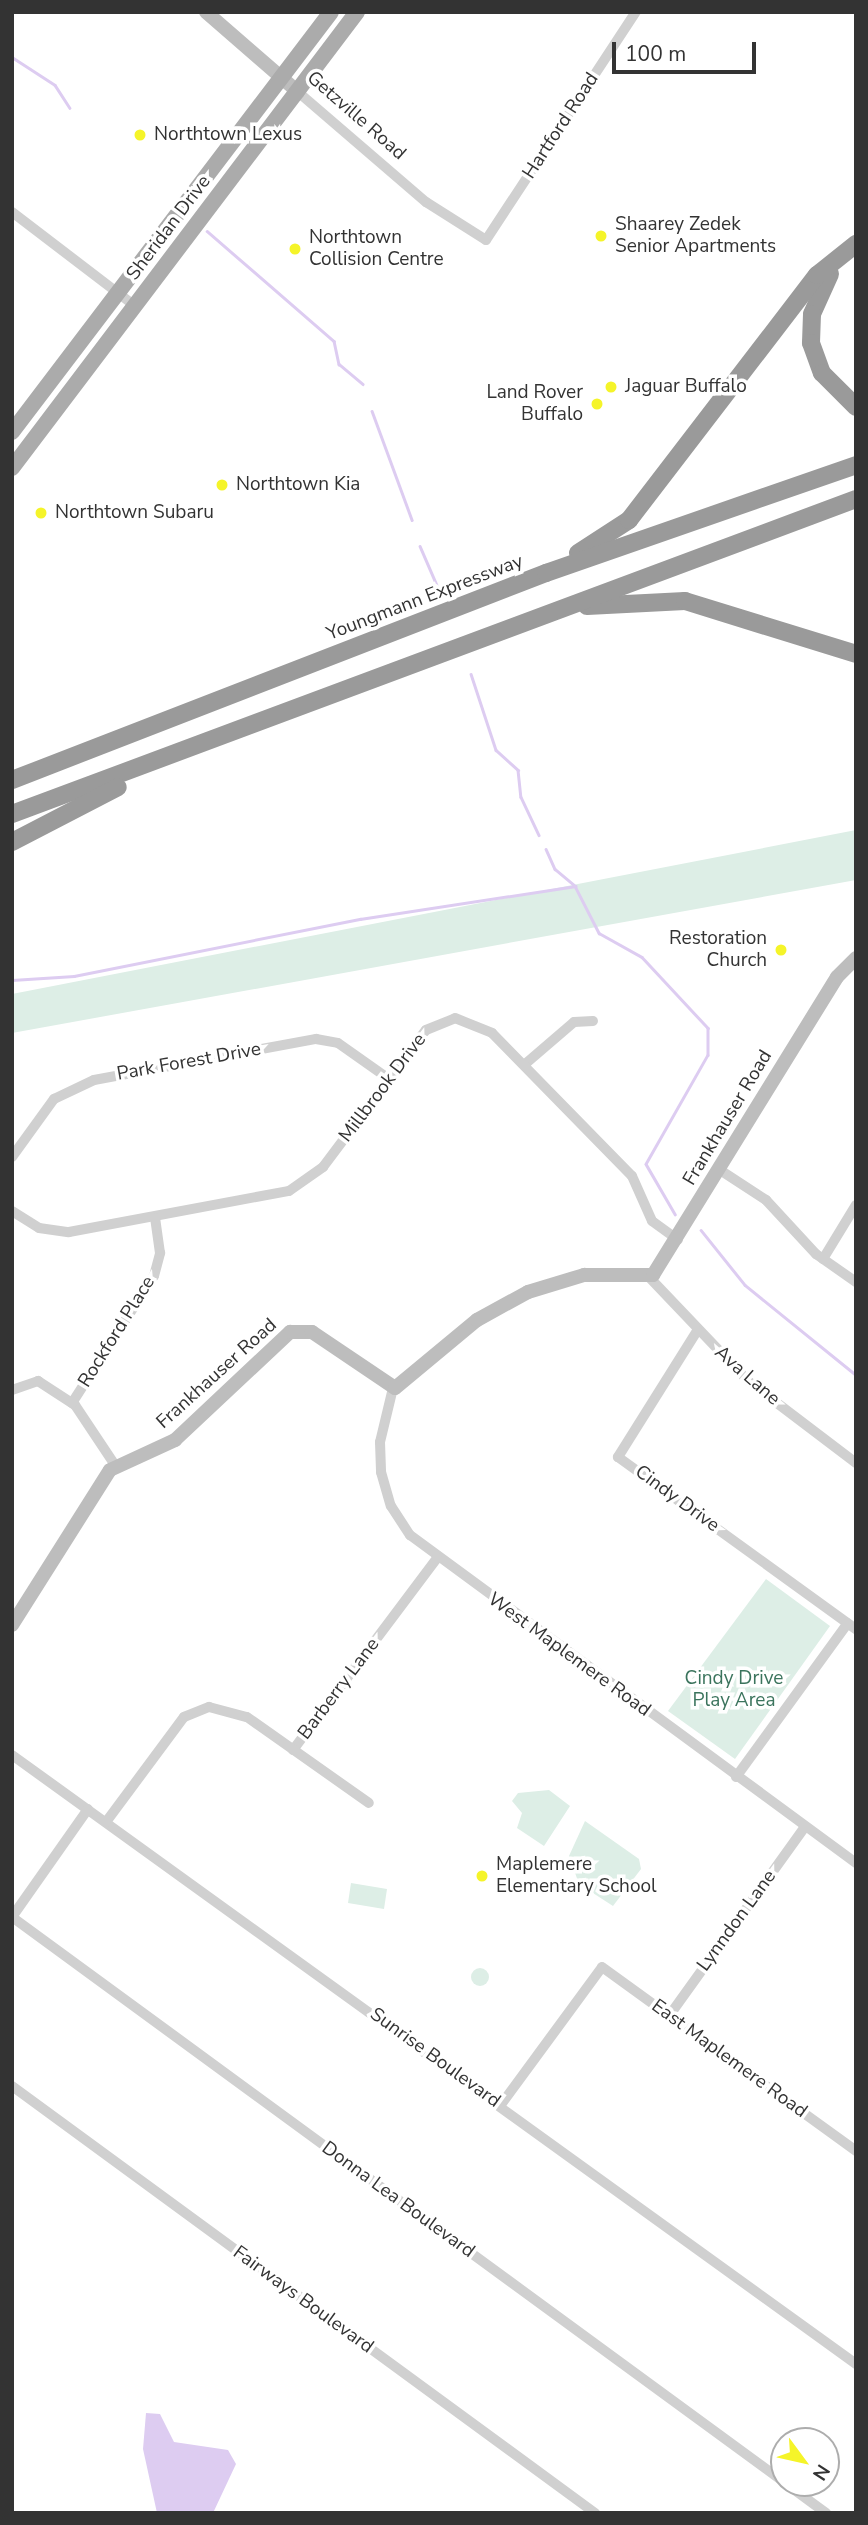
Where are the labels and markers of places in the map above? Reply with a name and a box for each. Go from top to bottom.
place label: Northtown Lexus [154,124,302,146]
marker: Northtown Lexus [132,127,148,143]
place label: Shaarey Zedek Senior Apartments [615,214,776,258]
place label: Northtown Collision Centre [309,227,444,271]
marker: Shaarey Zedek Senior Apartments [593,228,609,244]
marker: Northtown Collision Centre [287,241,303,257]
place label: Jaguar Buffalo [625,376,747,398]
marker: Jaguar Buffalo [603,379,619,395]
place label: Land Rover Buffalo [486,382,583,426]
marker: Land Rover Buffalo [589,396,605,412]
place label: Northtown Kia [236,474,360,496]
marker: Northtown Kia [214,477,230,493]
place label: Northtown Subaru [55,502,214,524]
marker: Northtown Subaru [33,505,49,521]
place label: Restoration Church [669,928,767,972]
marker: Restoration Church [773,942,789,958]
place label: Maplemere Elementary School [496,1854,657,1898]
marker: Maplemere Elementary School [474,1868,490,1884]

